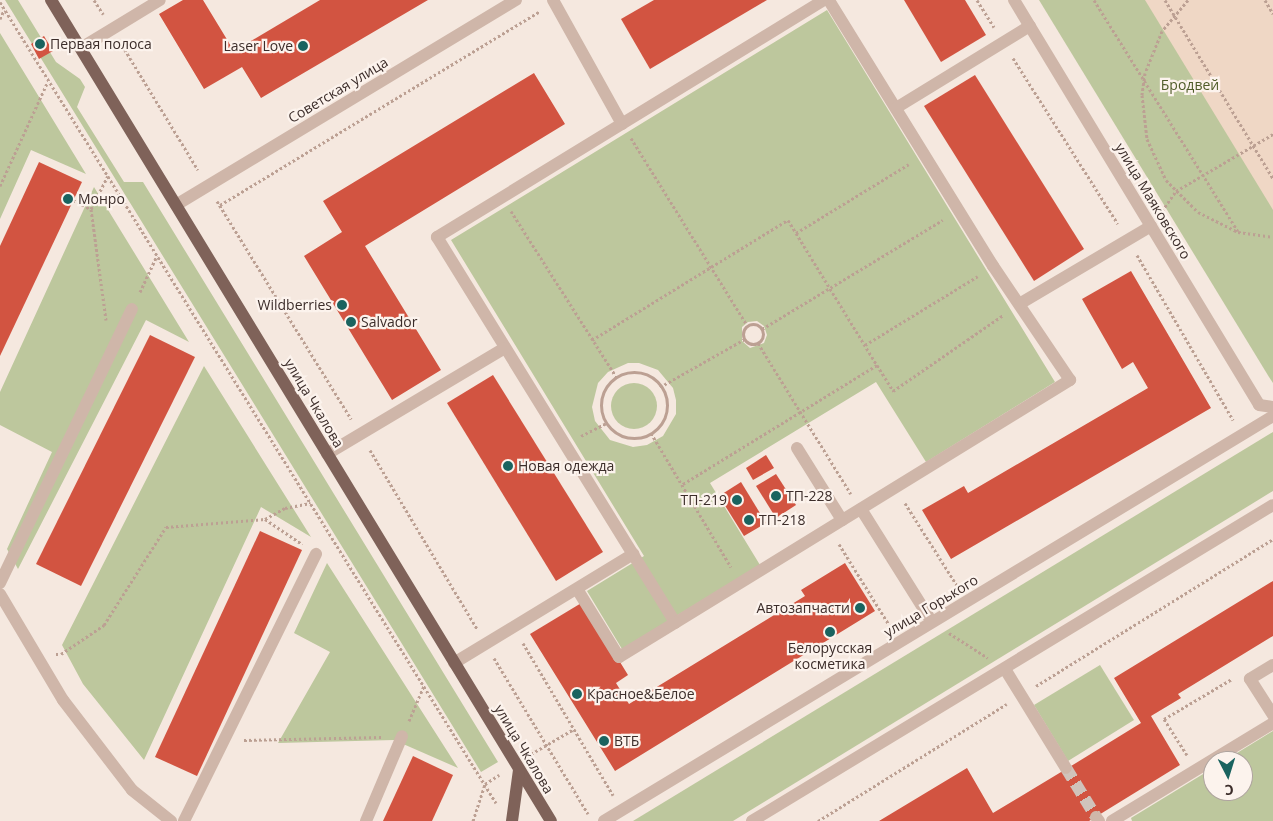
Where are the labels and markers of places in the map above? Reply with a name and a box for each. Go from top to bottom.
place label: Первая полоса [50,36,152,52]
marker: Первая полоса [34,38,46,50]
place label: Laser Love [223,38,293,54]
marker: Laser Love [297,40,309,52]
place label: Монро [78,191,125,207]
marker: Монро [62,193,74,205]
place label: Wildberries [258,297,332,313]
marker: Wildberries [336,299,348,311]
place label: Salvador [361,314,417,330]
marker: Salvador [345,316,357,328]
place label: Новая одежда [518,458,614,474]
marker: Новая одежда [502,460,514,472]
place label: ТП-228 [786,488,832,504]
marker: ТП-228 [770,490,782,502]
place label: ТП-219 [681,492,727,508]
marker: ТП-219 [731,494,743,506]
place label: ТП-218 [759,512,805,528]
marker: ТП-218 [743,514,755,526]
place label: Автозапчасти [756,600,850,616]
marker: Автозапчасти [854,602,866,614]
marker: Белорусская косметика [824,626,836,638]
place label: Белорусская косметика [788,640,872,672]
place label: Красное&Белое [587,686,695,702]
marker: Красное&Белое [571,688,583,700]
place label: ВТБ [614,733,639,749]
marker: ВТБ [598,735,610,747]

